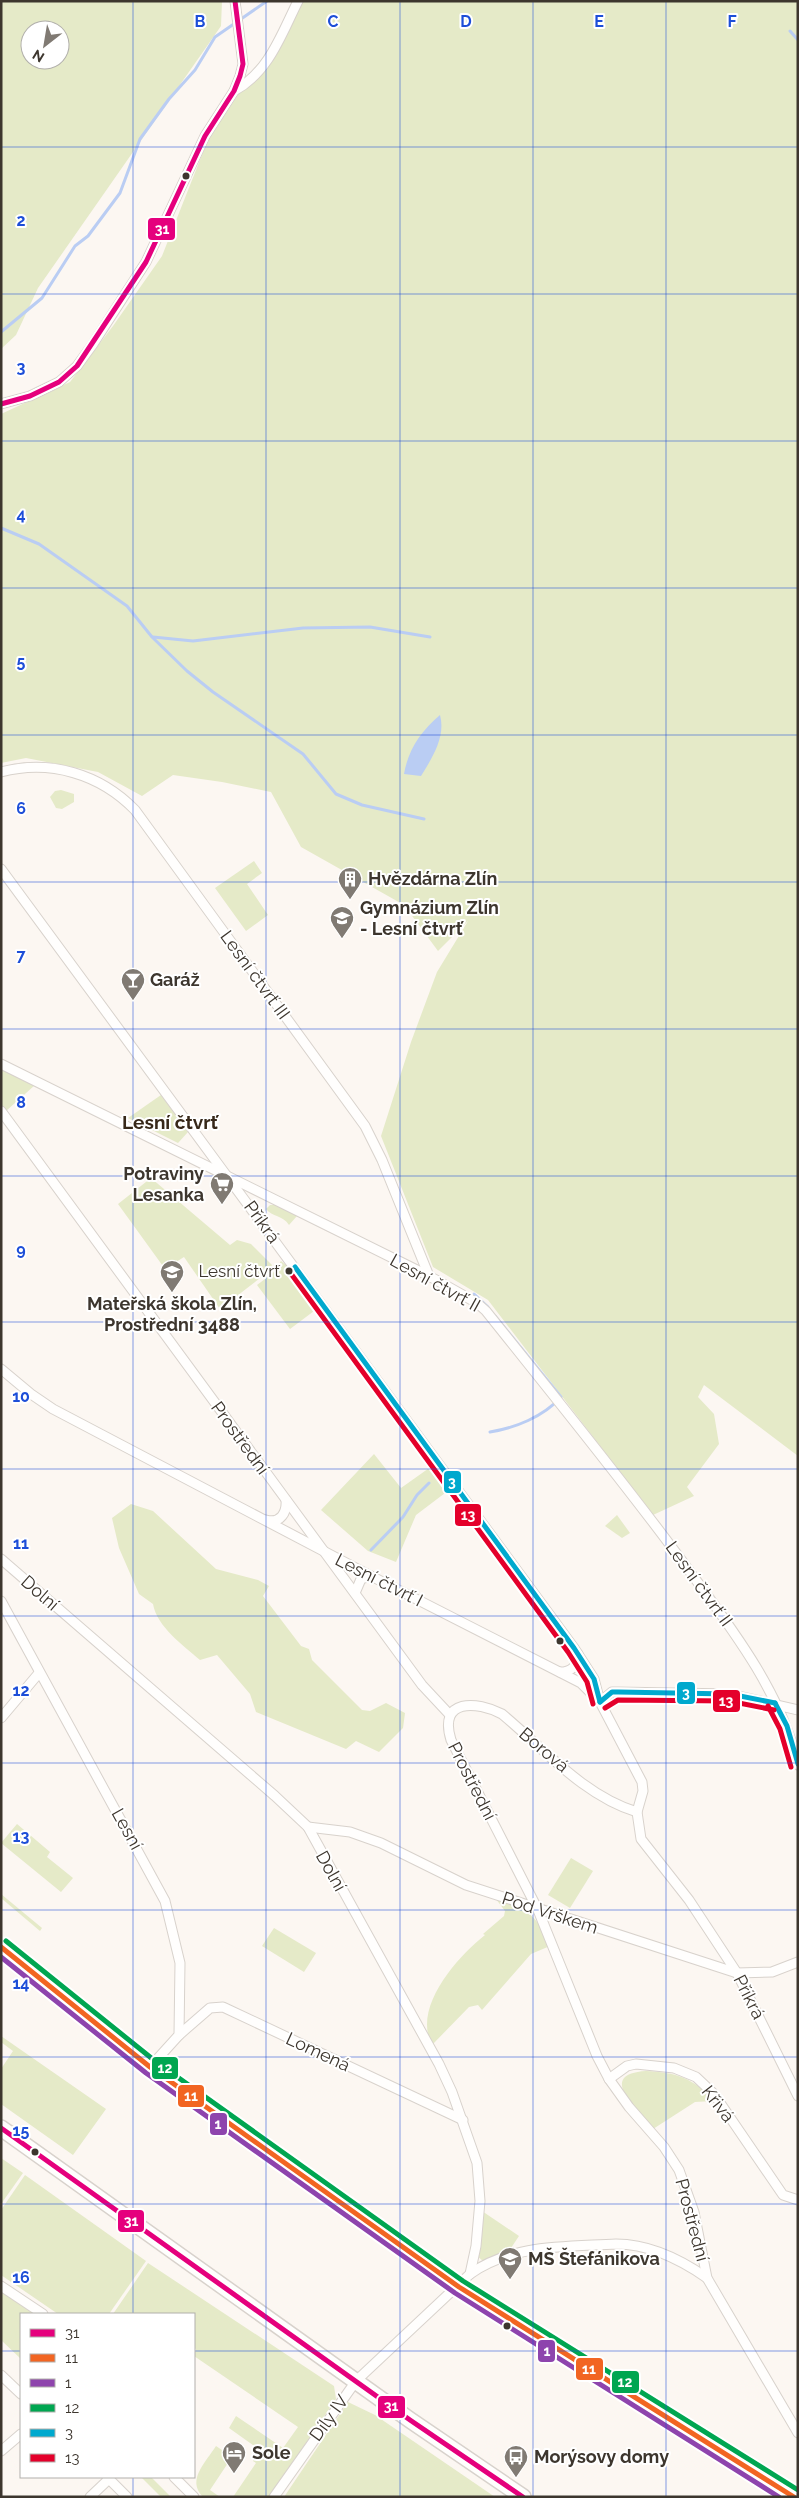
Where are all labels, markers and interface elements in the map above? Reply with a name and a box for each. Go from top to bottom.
text: B [195,12,206,31]
text: C [328,12,339,31]
text: D [460,12,472,31]
text: E [594,12,604,31]
text: F [727,12,737,31]
north arrow [20,20,70,70]
text: N [30,47,47,66]
unlabelled marker [181,171,191,181]
text: 2 [16,211,26,230]
line badge: 31 [147,217,176,241]
text: 31 [155,221,169,237]
text: 3 [17,358,26,377]
text: 4 [16,505,26,524]
text: 5 [17,652,26,671]
text: 6 [16,799,26,818]
building icon: Hvězdárna Zlín [337,866,363,900]
place label: Hvězdárna Zlín [368,868,497,889]
place label: Gymnázium Zlín - Lesní čtvrť [360,897,499,939]
school or university icon: Gymnázium Zlín - Lesní čtvrť [329,905,355,939]
street label: Lesní čtvrť III [216,926,295,1023]
text: 7 [17,946,26,965]
bar icon: Garáž [120,967,146,1001]
place label: Garáž [150,969,200,990]
text: 8 [16,1093,26,1112]
district label: Lesní čtvrť [122,1111,220,1133]
place label: Potraviny Lesanka [123,1163,204,1205]
supermarket icon: Potraviny Lesanka [209,1171,235,1205]
street label: Příkrá [240,1196,285,1247]
text: 9 [16,1240,26,1259]
street label: Lesní čtvrť II [386,1249,484,1316]
school or university icon: Mateřská škola Zlín, Prostřední 3488 [159,1259,185,1293]
place label: Lesní čtvrť [198,1261,281,1281]
marker: Lesní čtvrť [284,1266,294,1276]
place label: Mateřská škola Zlín, Prostřední 3488 [87,1293,257,1335]
text: 10 [12,1387,30,1406]
street label: Prostřední [207,1397,274,1478]
line badge: 3 [443,1470,462,1494]
text: 3 [448,1474,456,1490]
line badge: 13 [454,1503,482,1527]
text: 13 [461,1507,476,1523]
text: 11 [13,1534,29,1553]
street label: Lesní čtvrť II [662,1537,737,1630]
street label: Lesní čtvrť I [332,1549,427,1611]
street label: Dolní [17,1571,63,1615]
unlabelled marker [555,1636,565,1646]
text: 12 [13,1681,29,1700]
line badge: 3 [676,1681,696,1705]
text: 3 [682,1685,690,1701]
line badge: 13 [712,1689,741,1713]
text: 13 [719,1693,734,1709]
street label: Borová [515,1723,573,1776]
street label: Prostřední [444,1738,501,1823]
street label: Lesní [108,1804,147,1853]
text: 13 [13,1827,29,1846]
street label: Dolní [312,1847,351,1895]
street label: Pod Vrškem [500,1887,601,1938]
street label: Příkrá [729,1971,769,2023]
text: 14 [12,1974,30,1993]
street label: Lomená [283,2028,354,2076]
line badge: 12 [151,2056,179,2080]
text: 12 [158,2060,173,2076]
street label: Křivá [697,2081,739,2126]
line badge: 11 [177,2084,205,2108]
text: 11 [184,2088,198,2104]
line badge: 1 [209,2112,228,2136]
text: 1 [215,2116,222,2132]
text: 15 [13,2121,30,2140]
unlabelled marker [30,2147,40,2157]
street label: Prostřední [671,2176,714,2264]
line badge: 31 [117,2209,145,2233]
text: 31 [124,2213,138,2229]
school or university icon: MŠ Štefánikova [497,2246,523,2280]
place label: MŠ Štefánikova [528,2247,660,2269]
text: 16 [12,2268,30,2287]
legend [20,2313,195,2478]
unlabelled marker [502,2321,512,2331]
text: 31 [65,2324,80,2342]
line badge: 1 [537,2339,556,2363]
text: 1 [544,2343,551,2359]
text: 11 [65,2349,78,2367]
line badge: 11 [575,2357,604,2381]
text: 11 [582,2361,596,2377]
line badge: 12 [611,2370,640,2394]
text: 1 [65,2374,72,2392]
text: 12 [618,2374,633,2390]
street label: Díly IV [305,2391,352,2445]
line badge: 31 [377,2395,406,2419]
text: 31 [384,2398,398,2414]
text: 12 [65,2399,79,2417]
text: 3 [65,2424,73,2442]
hotel icon: Sole [221,2440,247,2474]
place label: Sole [252,2442,291,2463]
bus stop icon: Morýsovy domy [503,2444,529,2478]
place label: Morýsovy domy [534,2446,669,2467]
text: 13 [65,2449,79,2467]

